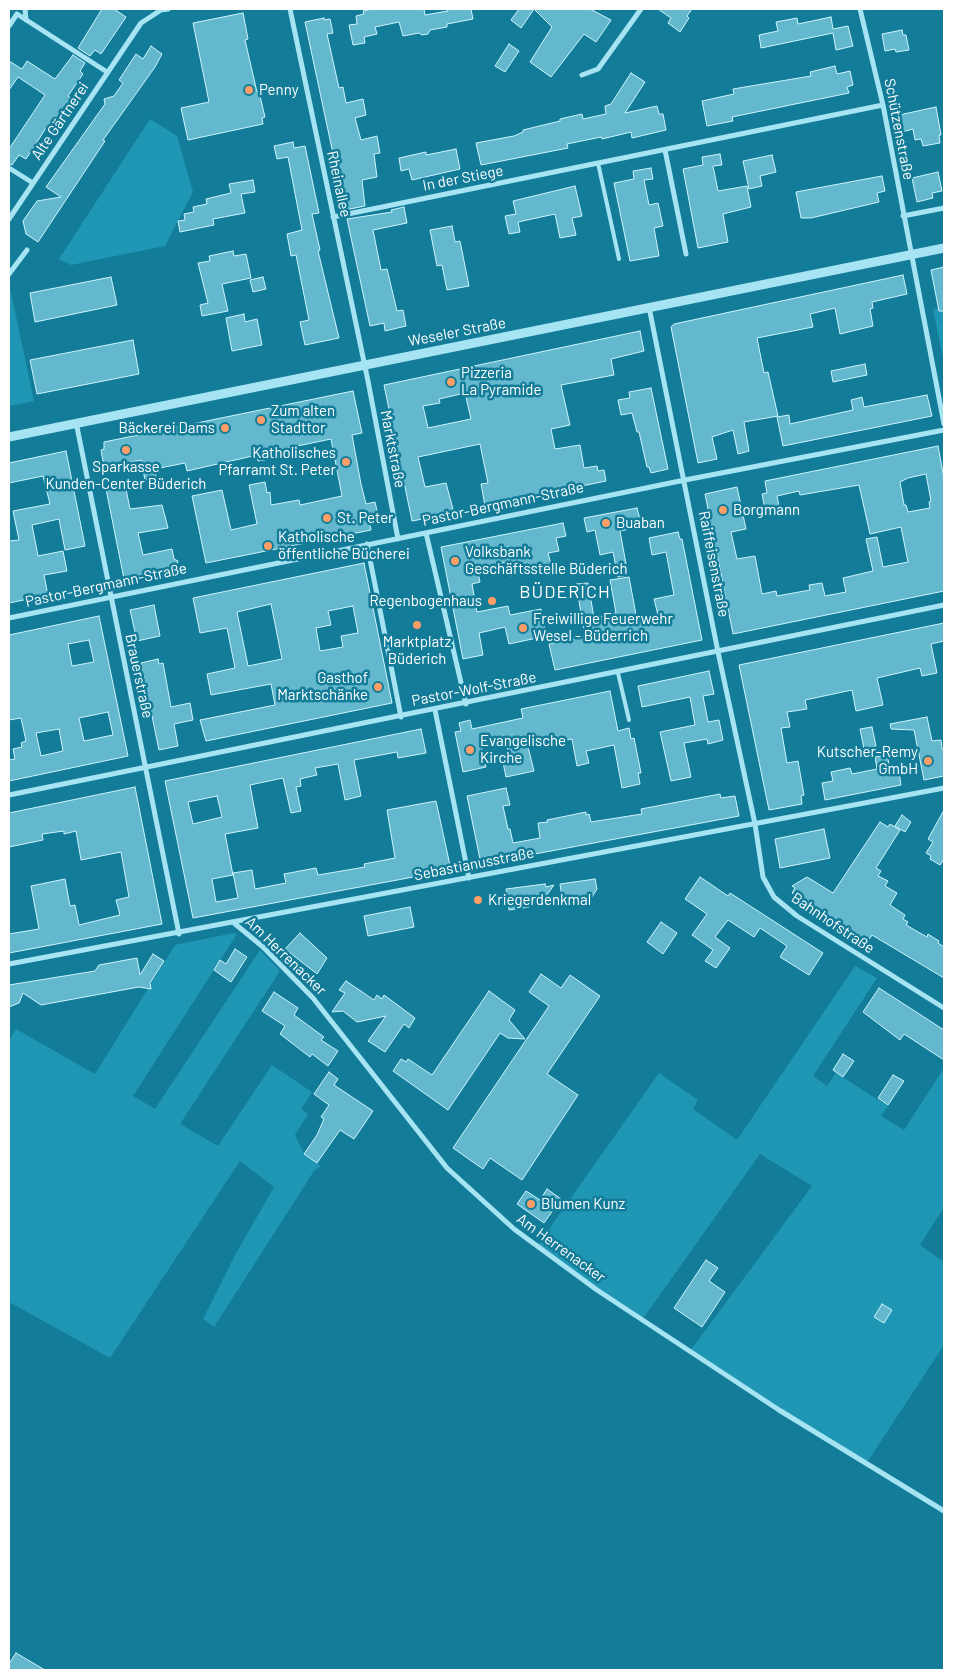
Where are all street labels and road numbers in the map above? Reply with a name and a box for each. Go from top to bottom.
street label: Schützenstraße [880,77,918,181]
street label: Alte Gärtnerei [27,79,93,163]
street label: Rheinallee [323,149,355,219]
street label: In der Stiege [421,161,505,195]
street label: Weseler Straße [407,314,507,350]
street label: Marktstraße [377,409,409,489]
street label: Pastor-Bergmann-Straße [421,478,585,530]
street label: Raiffeisenstraße [695,509,733,619]
street label: Pastor-Bergmann-Straße [24,559,188,611]
street label: Brauerstraße [121,632,157,720]
street label: Pastor-Wolf-Straße [410,668,538,710]
street label: Sebastianusstraße [412,844,536,884]
street label: Bahnhofstraße [788,889,878,957]
street label: Am Herrenacker [242,913,330,999]
street label: Am Herrenacker [513,1210,609,1286]

